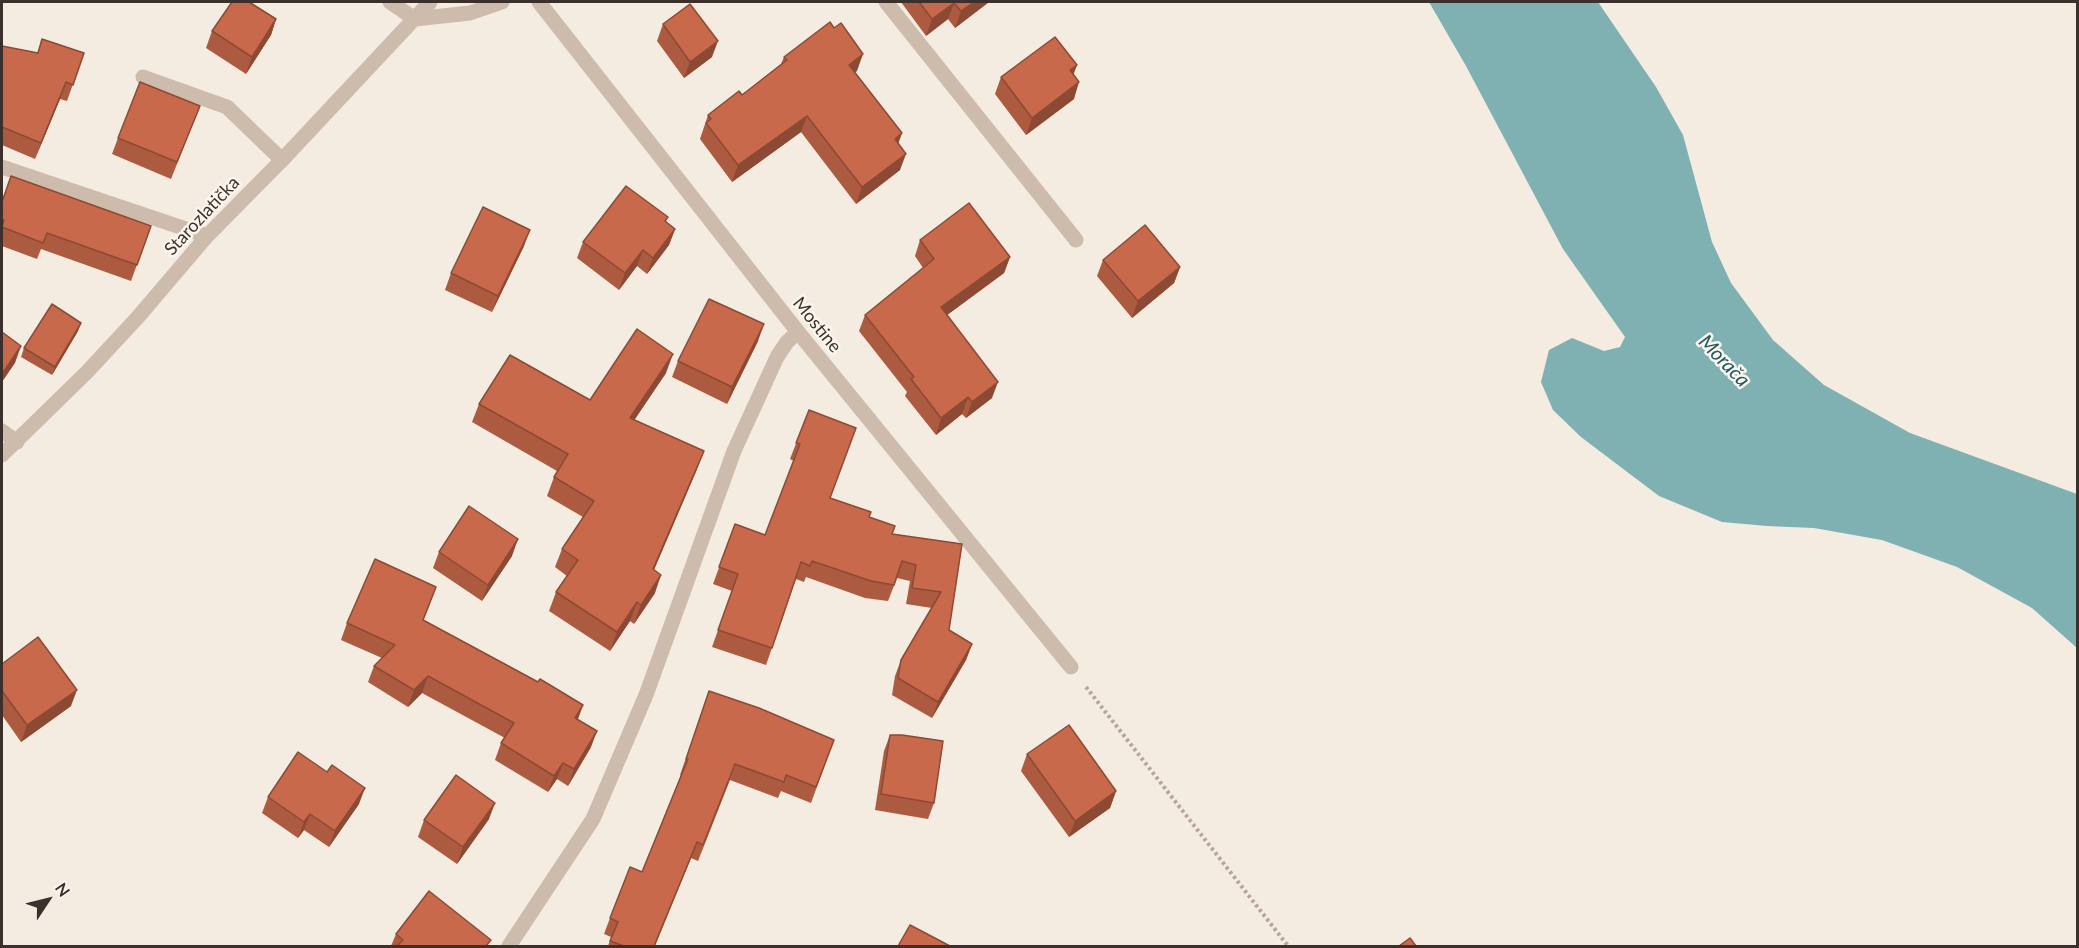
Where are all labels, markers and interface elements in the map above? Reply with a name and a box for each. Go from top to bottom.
street label: Starozlatička [160,172,244,260]
street label: Mostine [788,293,846,357]
water label: Morača [1693,330,1755,392]
north arrow [18,870,78,930]
text: N [52,879,74,900]

